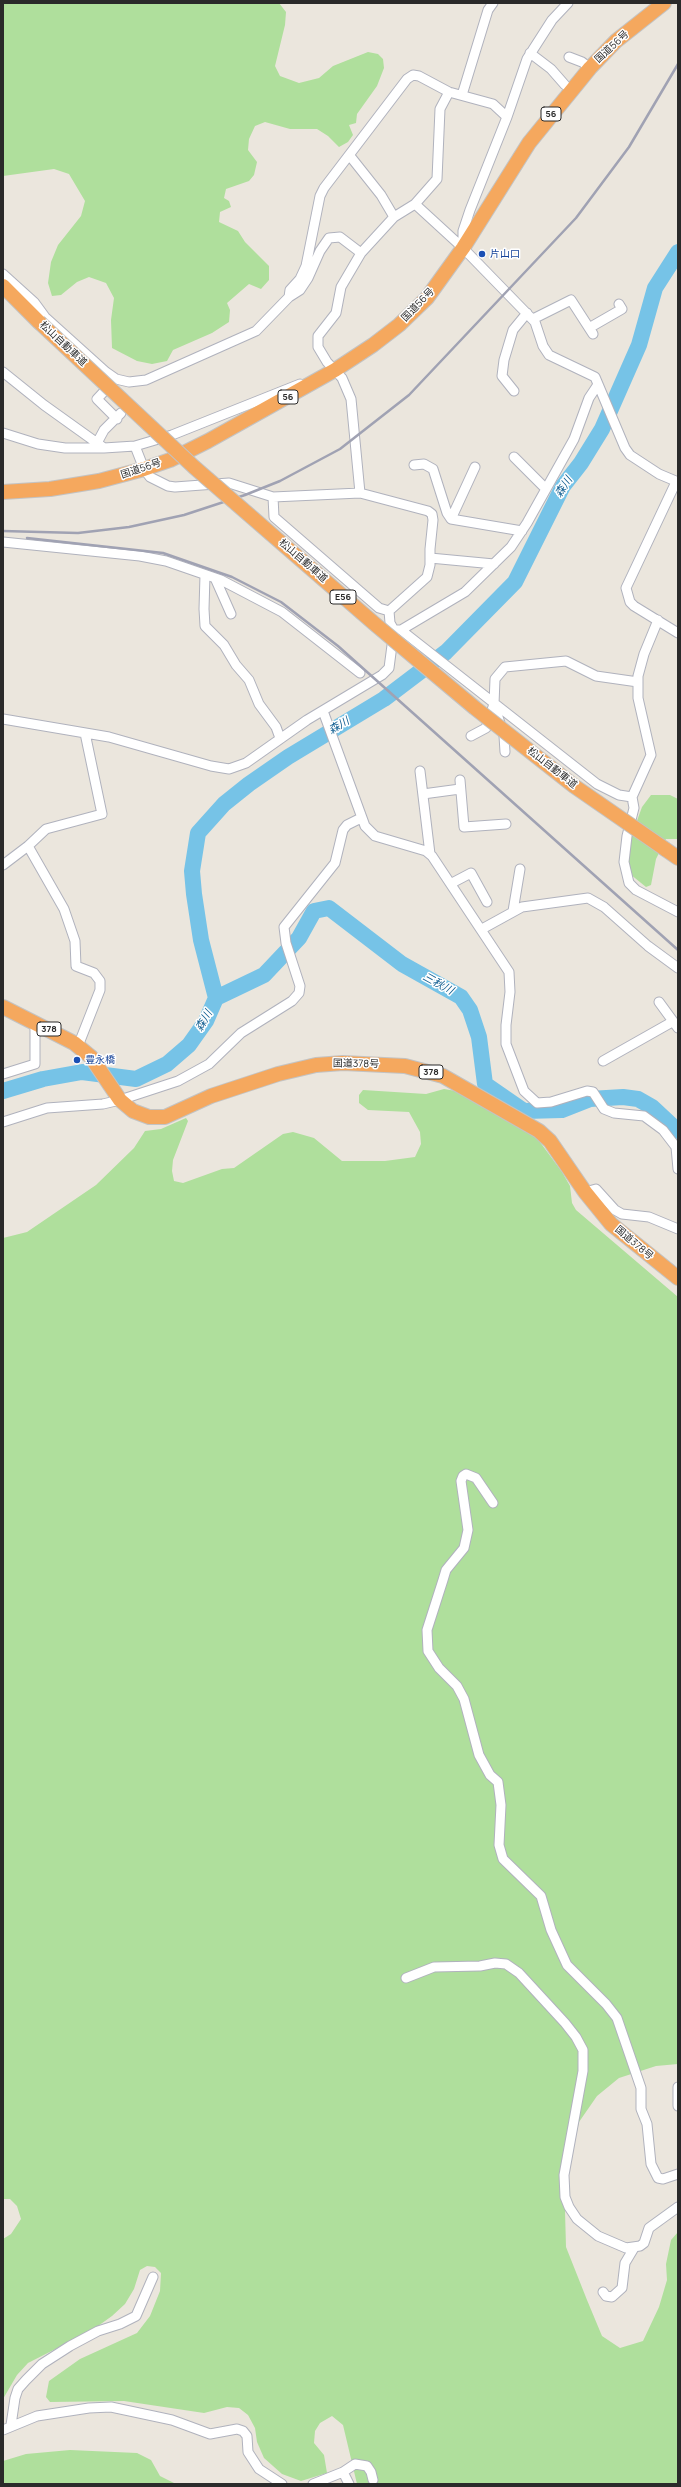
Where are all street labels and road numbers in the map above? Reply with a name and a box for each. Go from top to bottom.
street label: 国道56号 [593,28,631,66]
road number: 56 [541,107,561,121]
street label: 国道56号 [399,286,437,324]
street label: 松山自動車道 [37,319,89,369]
road number: 56 [278,390,298,404]
street label: 国道56号 [119,457,163,481]
street label: 松山自動車道 [276,537,330,585]
road number: E56 [330,590,356,604]
street label: 松山自動車道 [525,745,579,791]
road number: 378 [37,1022,61,1036]
street label: 国道378号 [333,1058,379,1070]
road number: 378 [419,1065,443,1079]
street label: 国道378号 [612,1224,656,1262]

